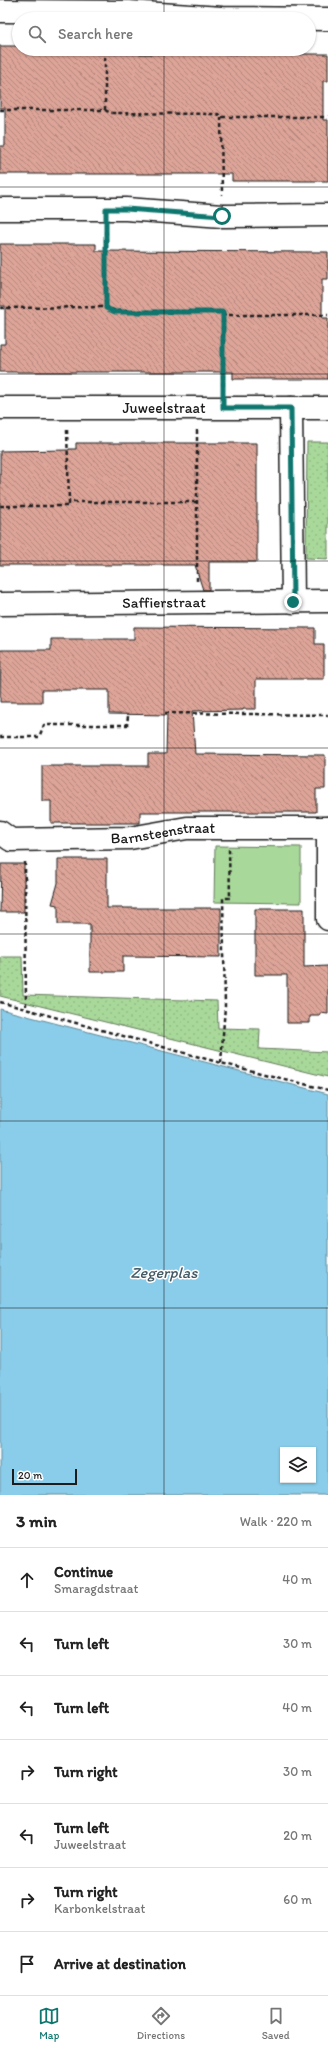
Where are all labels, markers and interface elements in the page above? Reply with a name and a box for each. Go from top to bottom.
search box [12,12,316,56]
icon: search [26,23,48,45]
text: Search here [58,25,133,43]
route start [213,207,231,225]
street label: Juweelstraat [122,399,206,417]
street label: Saffierstraat [122,593,206,612]
route end [284,593,302,611]
street label: Barnsteenstraat [111,819,215,847]
water label: Zegerplas [131,1263,198,1282]
map controls [280,1447,316,1483]
button: layers [280,1447,316,1483]
scale bar [12,1467,77,1486]
text: 20 m [18,1469,42,1482]
text: 3 min [16,1511,57,1531]
text: Walk · 220 m [240,1514,312,1529]
text: Continue [54,1563,113,1581]
icon: ahead [16,1569,38,1591]
text: 40 m [282,1572,312,1587]
text: Smaragdstraat [54,1581,138,1596]
icon: left [16,1633,38,1655]
text: Turn left [54,1635,109,1653]
text: 30 m [283,1636,312,1651]
icon: left [16,1697,38,1719]
text: Turn left [54,1699,109,1717]
text: 40 m [282,1700,312,1715]
icon: right [16,1761,38,1783]
text: Turn right [54,1763,118,1781]
text: 30 m [283,1764,312,1779]
text: Turn left [54,1819,109,1837]
icon: left [16,1825,38,1847]
text: 20 m [283,1828,312,1843]
text: Juweelstraat [54,1837,126,1852]
text: Turn right [54,1883,118,1901]
icon: right [16,1889,38,1911]
text: 60 m [283,1892,312,1907]
text: Karbonkelstraat [54,1901,145,1916]
icon: arrive [16,1953,38,1975]
text: Arrive at destination [54,1955,186,1973]
tab: Map [38,2005,60,2042]
tab: Directions [137,2005,185,2042]
tab: Saved [262,2005,290,2042]

